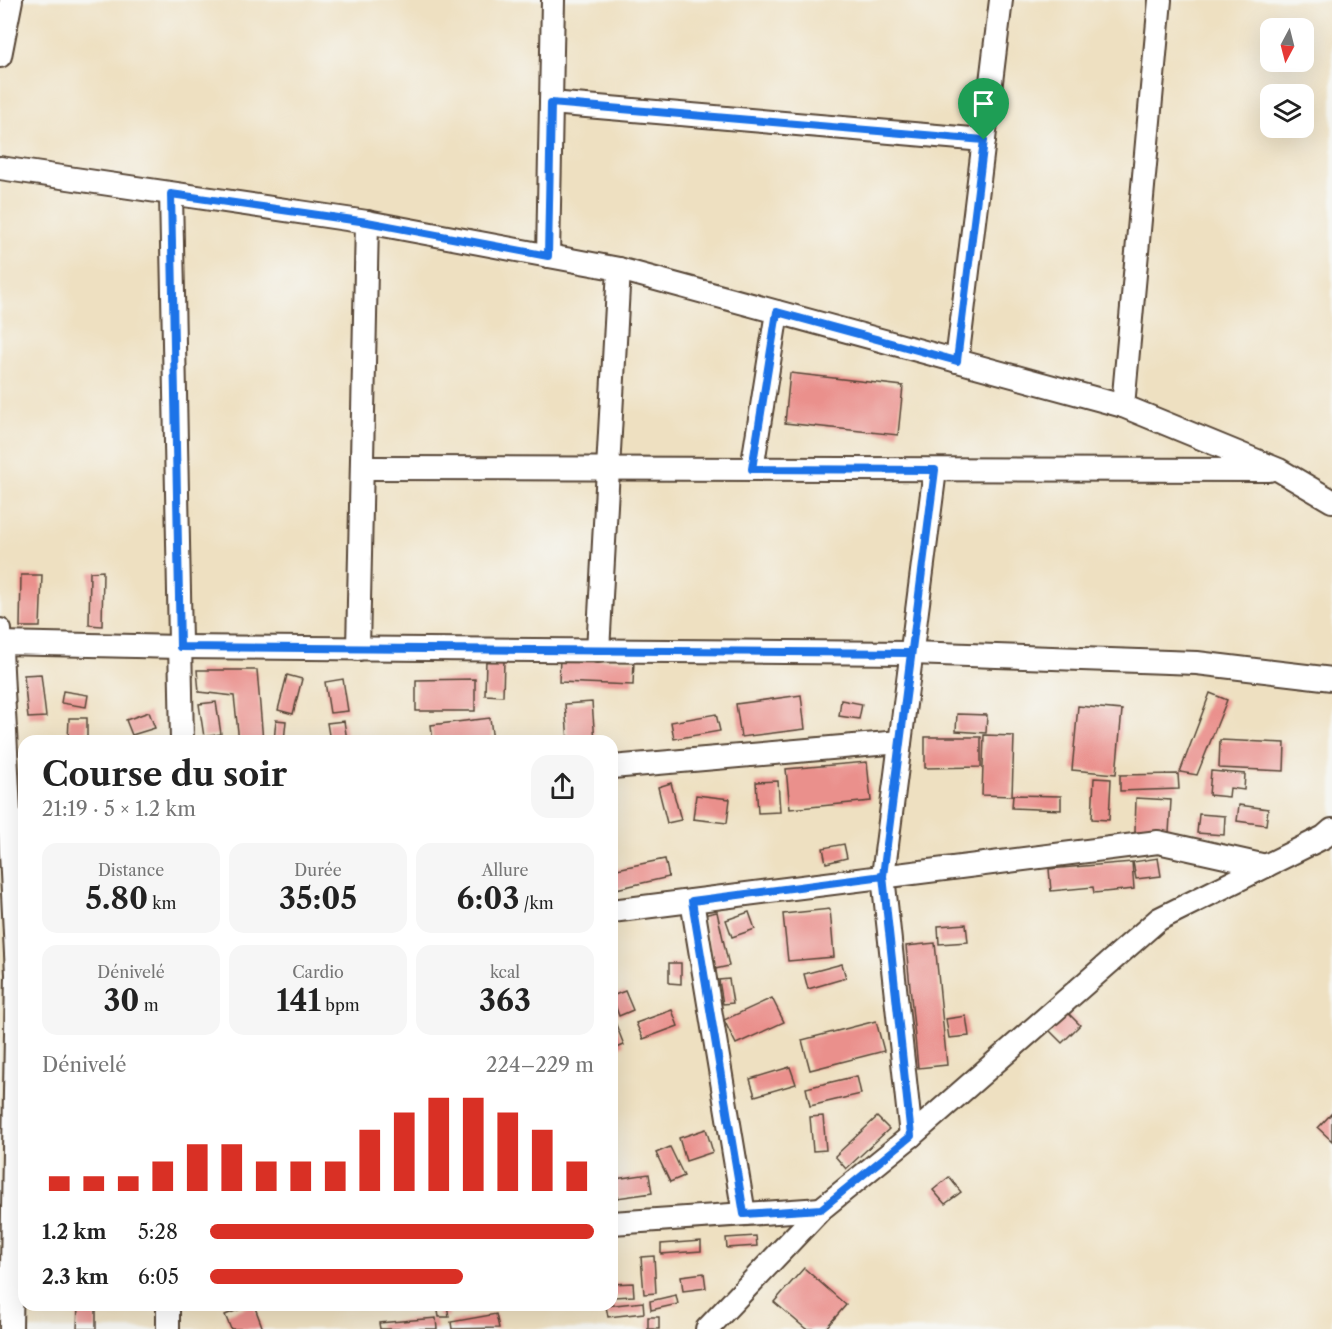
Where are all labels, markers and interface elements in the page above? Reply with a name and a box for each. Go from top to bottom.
north arrow [1260,18,1314,72]
map controls [1260,18,1314,138]
pin [958,78,1009,140]
button: layers [1260,84,1314,138]
icon: arrive [967,87,1000,120]
text: Course du soir [42,754,287,795]
button: share [531,755,594,818]
text: 21:19 · 5 × 1.2 km [42,797,196,821]
text: Distance [98,860,164,880]
text: Durée [294,860,342,880]
text: Allure [482,860,528,880]
text: 5.80 [86,880,148,917]
text: 35:05 [279,880,357,917]
text: 6:03 [456,880,519,917]
text: km [148,893,176,913]
text: /km [519,893,554,913]
text: Dénivelé [97,962,165,982]
text: Cardio [292,962,344,982]
text: kcal [490,962,520,982]
text: 30 [103,982,139,1019]
text: 141 [276,982,321,1019]
text: 363 [479,982,531,1019]
text: m [139,995,159,1015]
text: bpm [321,995,360,1015]
text: Dénivelé [42,1053,126,1077]
text: 224–229 m [486,1053,594,1077]
text: 1.2 km [42,1220,106,1244]
text: 5:28 [138,1220,178,1244]
text: 2.3 km [42,1265,109,1289]
text: 6:05 [138,1265,179,1289]

